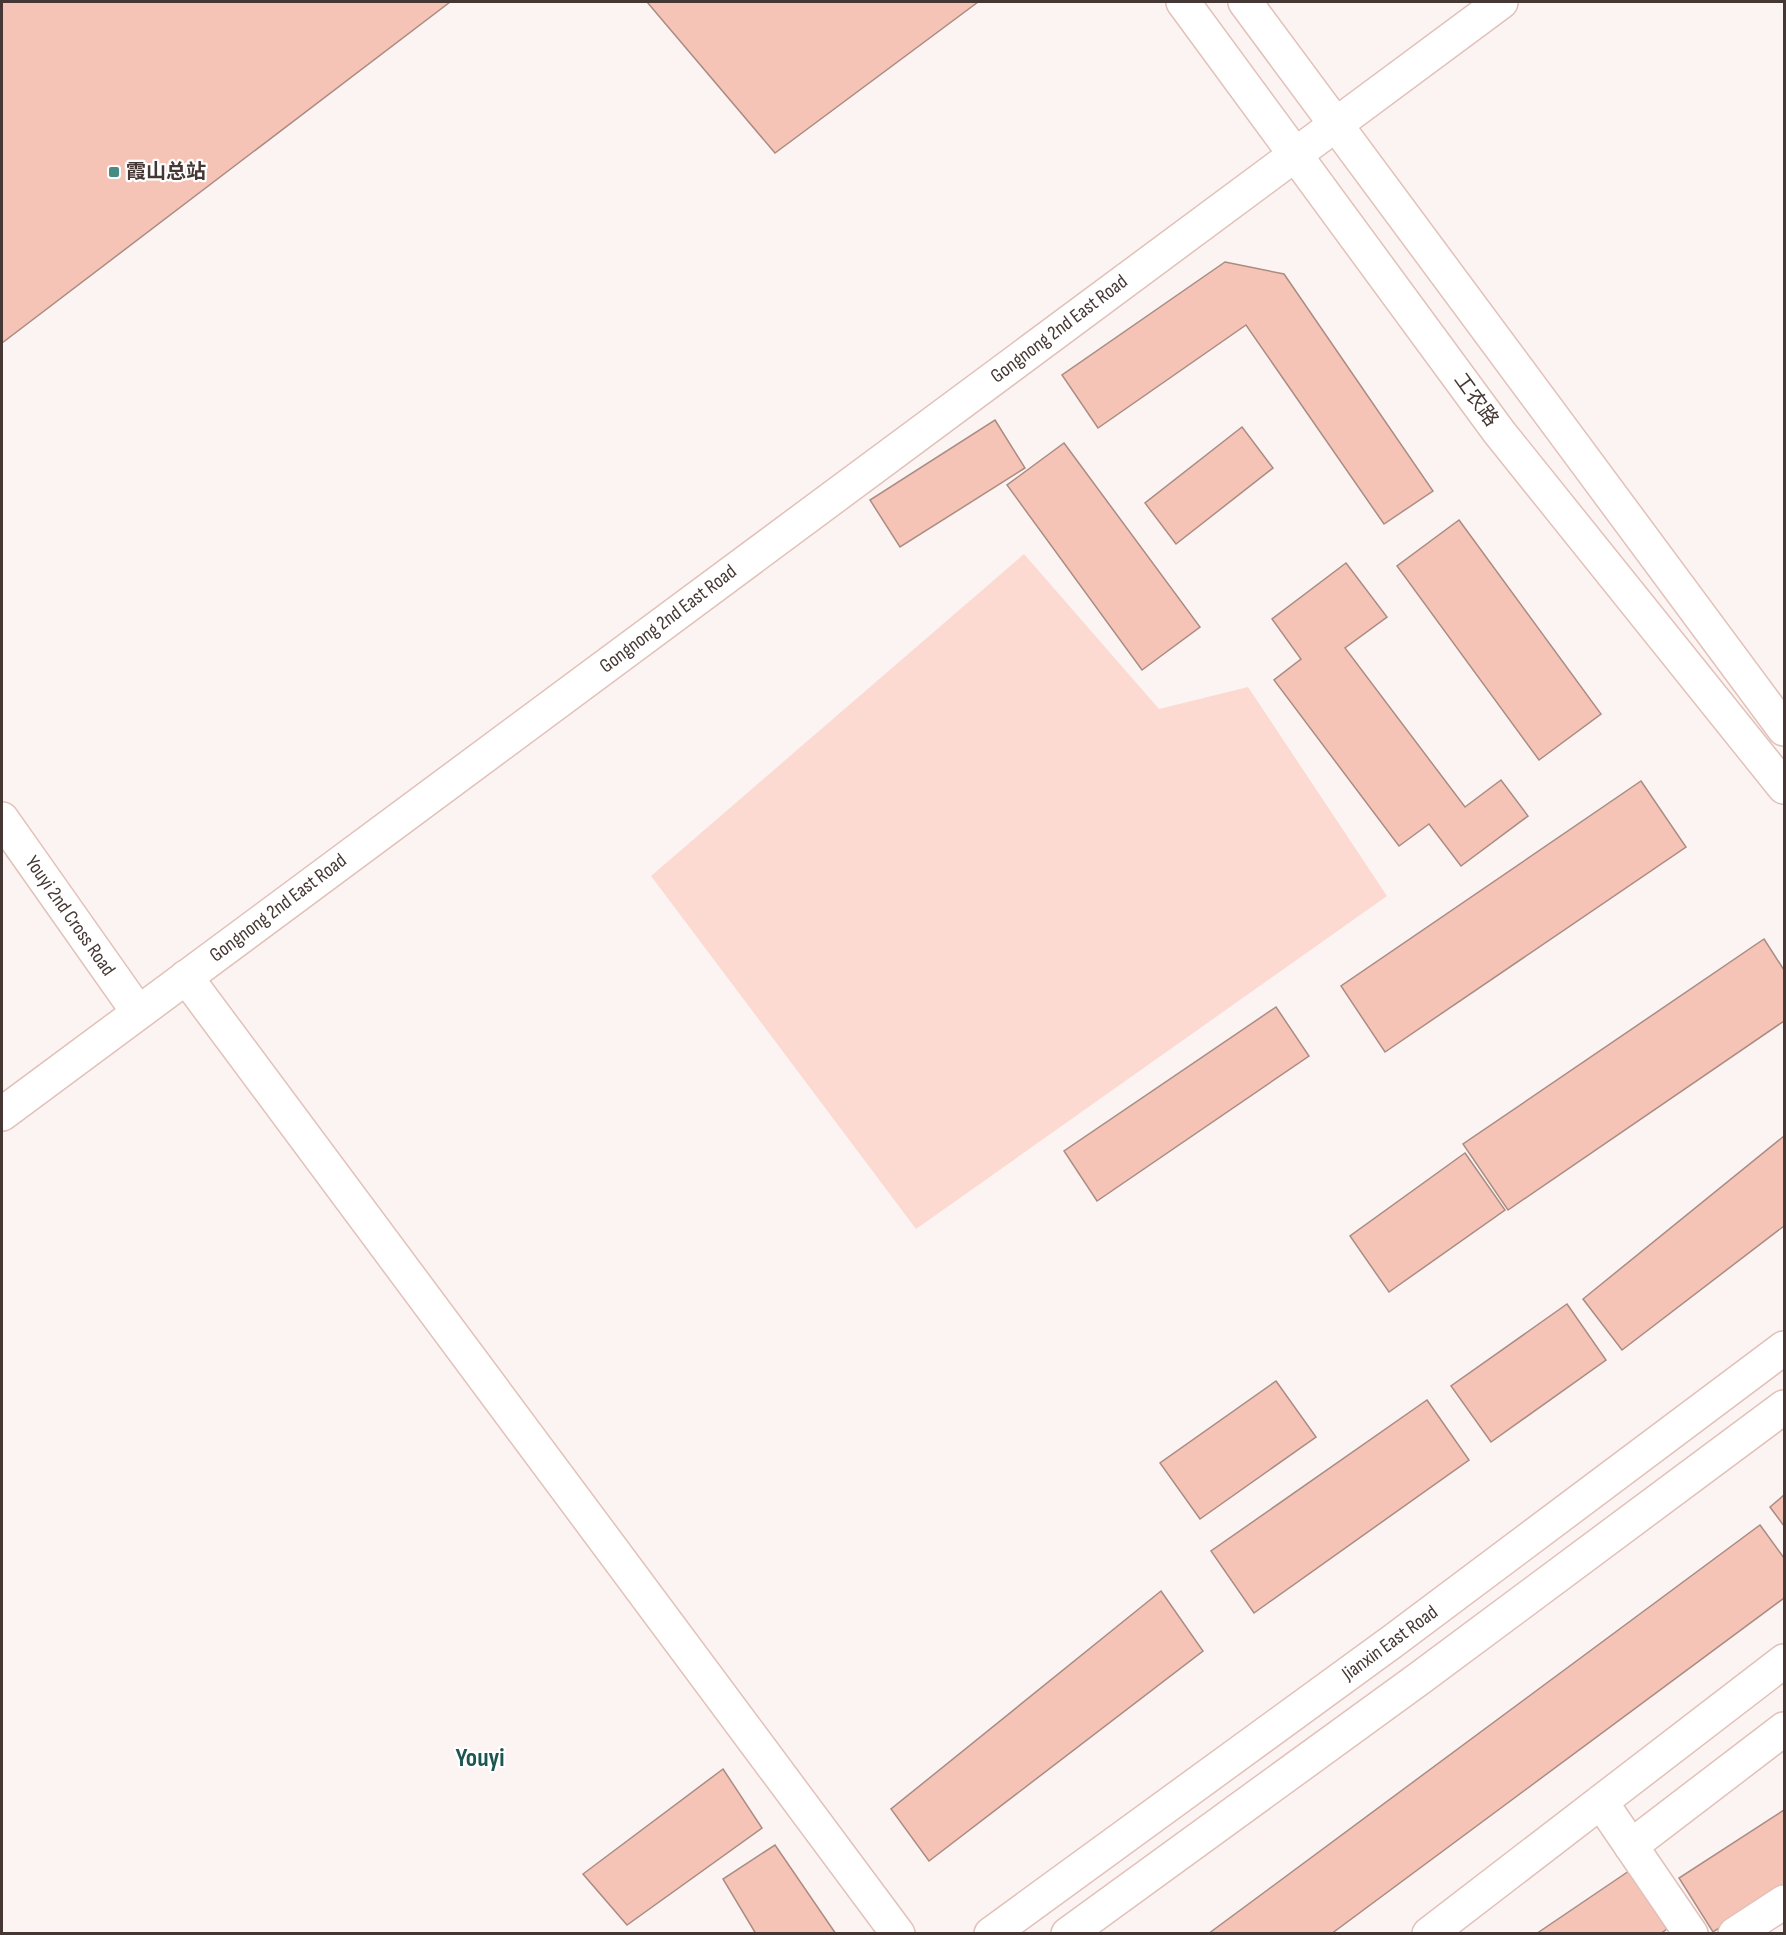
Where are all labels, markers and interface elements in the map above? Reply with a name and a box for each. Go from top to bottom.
place label: 霞山总站 [126,160,206,184]
marker: 霞山总站 [107,165,121,179]
street label: Gongnong 2nd East Road [986,270,1132,388]
street label: 工农路 [1449,369,1503,431]
street label: Gongnong 2nd East Road [595,560,741,678]
street label: Gongnong 2nd East Road [205,849,351,967]
street label: Youyi 2nd Cross Road [20,851,120,981]
street label: Jianxin East Road [1337,1600,1443,1686]
district label: Youyi [455,1743,505,1774]

